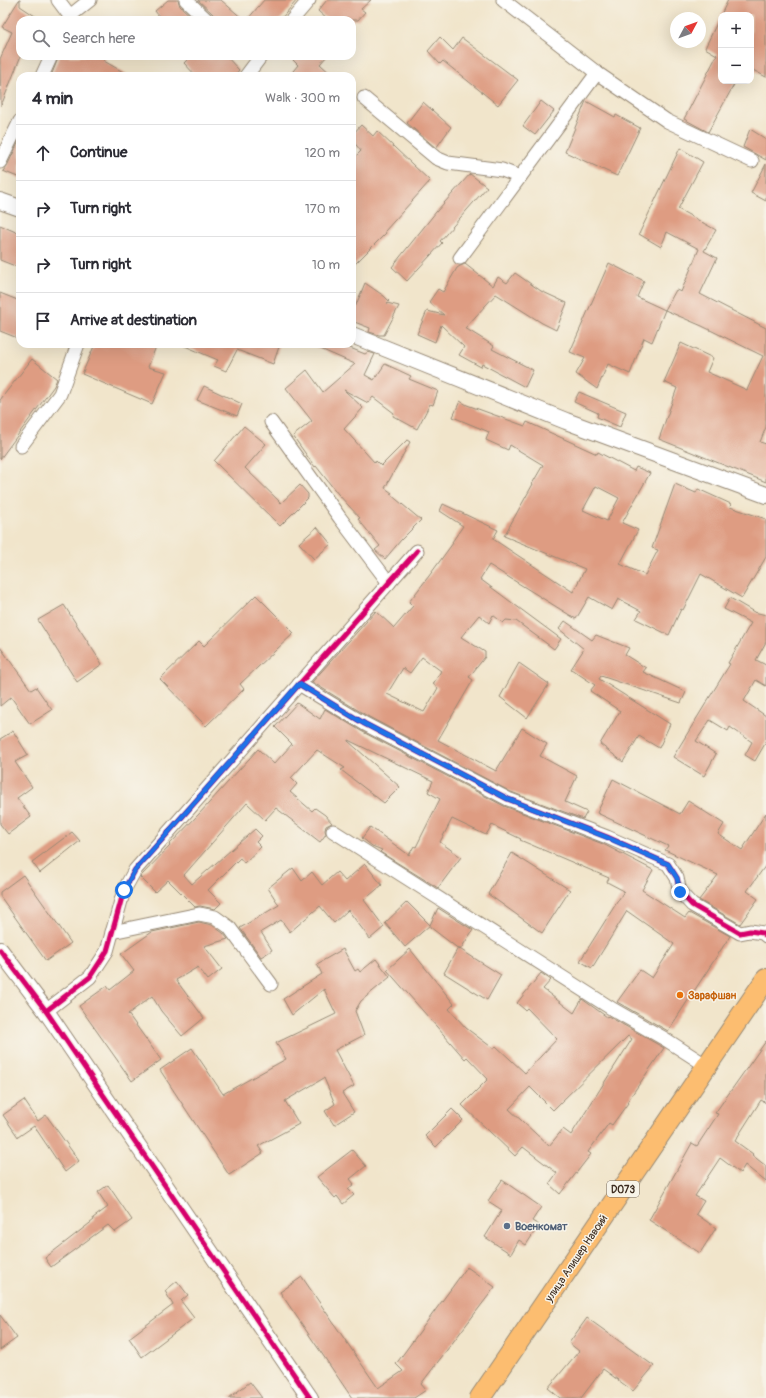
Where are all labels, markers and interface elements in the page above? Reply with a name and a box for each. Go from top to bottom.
north arrow [670,12,706,48]
map controls [718,12,754,84]
button: + [718,12,754,48]
search box [16,16,356,60]
icon: search [30,27,52,49]
text: Search here [62,29,135,48]
button: − [718,48,754,84]
text: 4 min [32,88,73,109]
text: Walk · 300 m [265,90,340,106]
icon: ahead [32,142,54,164]
text: Continue [70,143,128,162]
text: 120 m [304,145,340,161]
icon: right [32,198,54,220]
text: Turn right [70,199,131,218]
text: 170 m [305,201,340,217]
icon: right [32,254,54,276]
text: Turn right [70,255,131,274]
text: 10 m [312,257,340,273]
icon: arrive [32,310,54,332]
text: Arrive at destination [70,311,197,330]
route start [115,881,133,899]
route end [671,883,689,901]
place label: Зарафшан [688,989,737,1002]
marker: Зарафшан [675,990,685,1000]
road number: D073 [607,1181,639,1197]
street label: улица Алишер Навоий [542,1212,610,1305]
place label: Военкомат [515,1220,568,1233]
marker: Военкомат [502,1221,512,1231]

